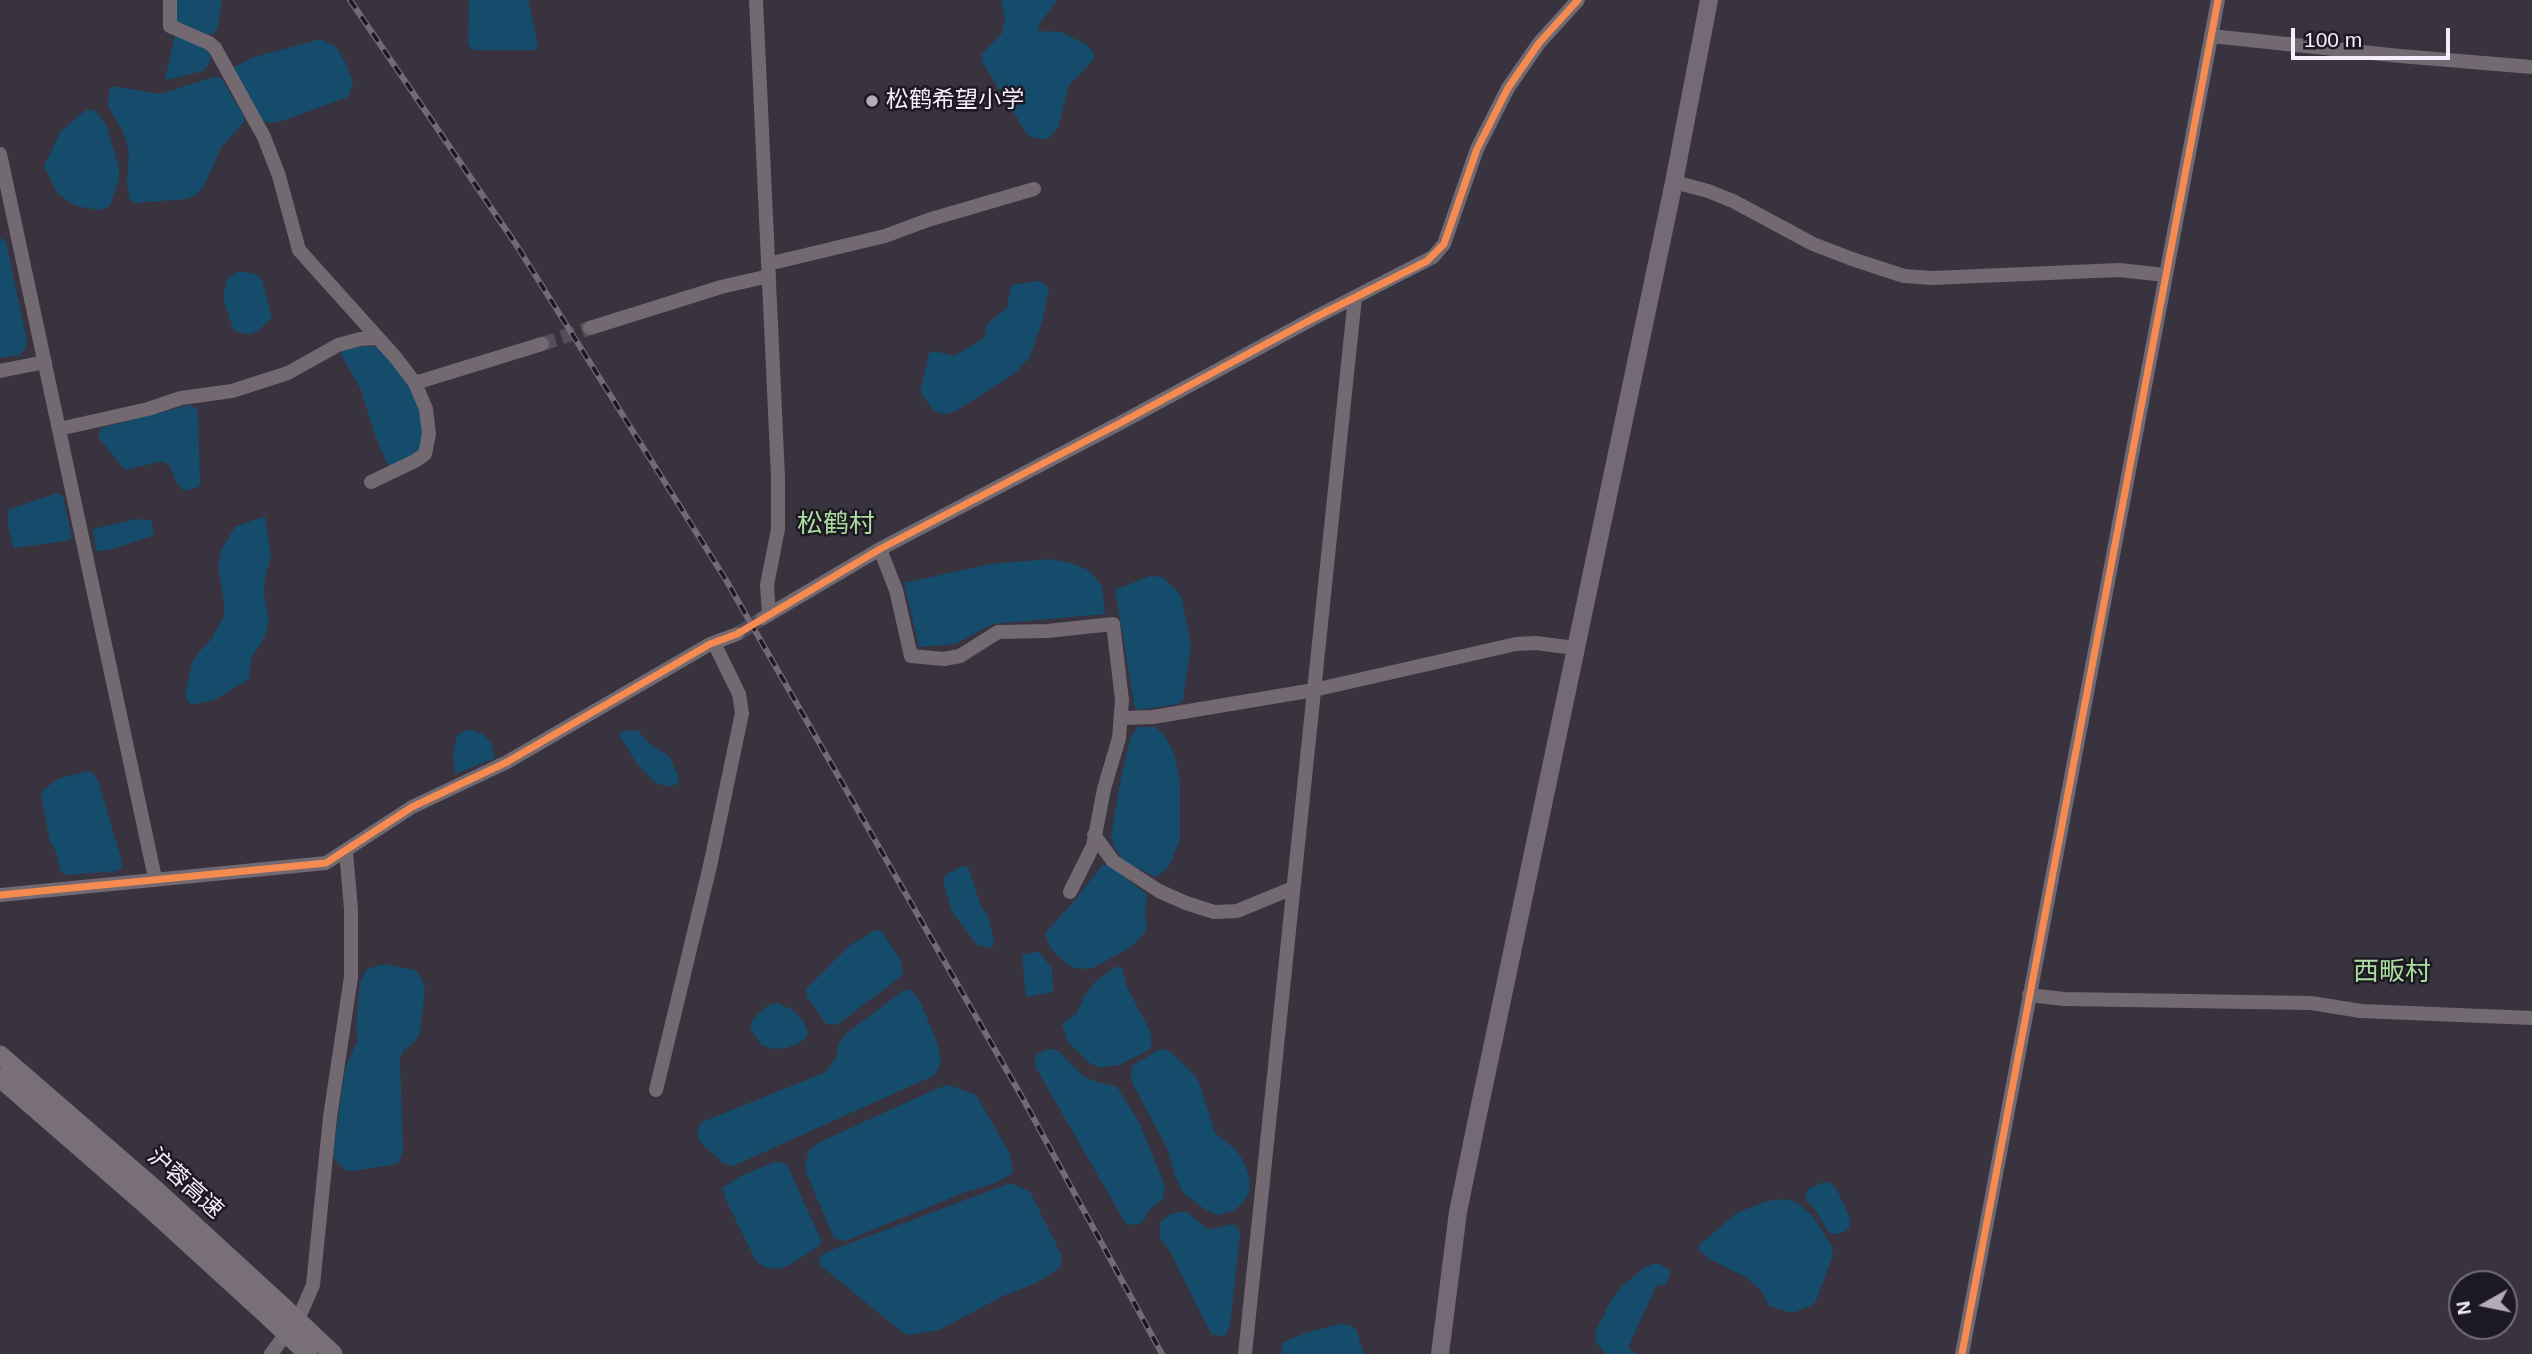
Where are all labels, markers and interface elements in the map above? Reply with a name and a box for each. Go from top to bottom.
scale bar [2294,14,2453,58]
text: 100 m [2304,28,2362,51]
place label: 松鹤希望小学 [886,87,1024,115]
marker: 松鹤希望小学 [864,93,880,109]
district label: 松鹤村 [797,509,875,541]
district label: 西畈村 [2353,957,2431,989]
street label: 沪蓉高速 [142,1143,228,1225]
north arrow [2448,1270,2518,1340]
text: N [2452,1300,2475,1316]

